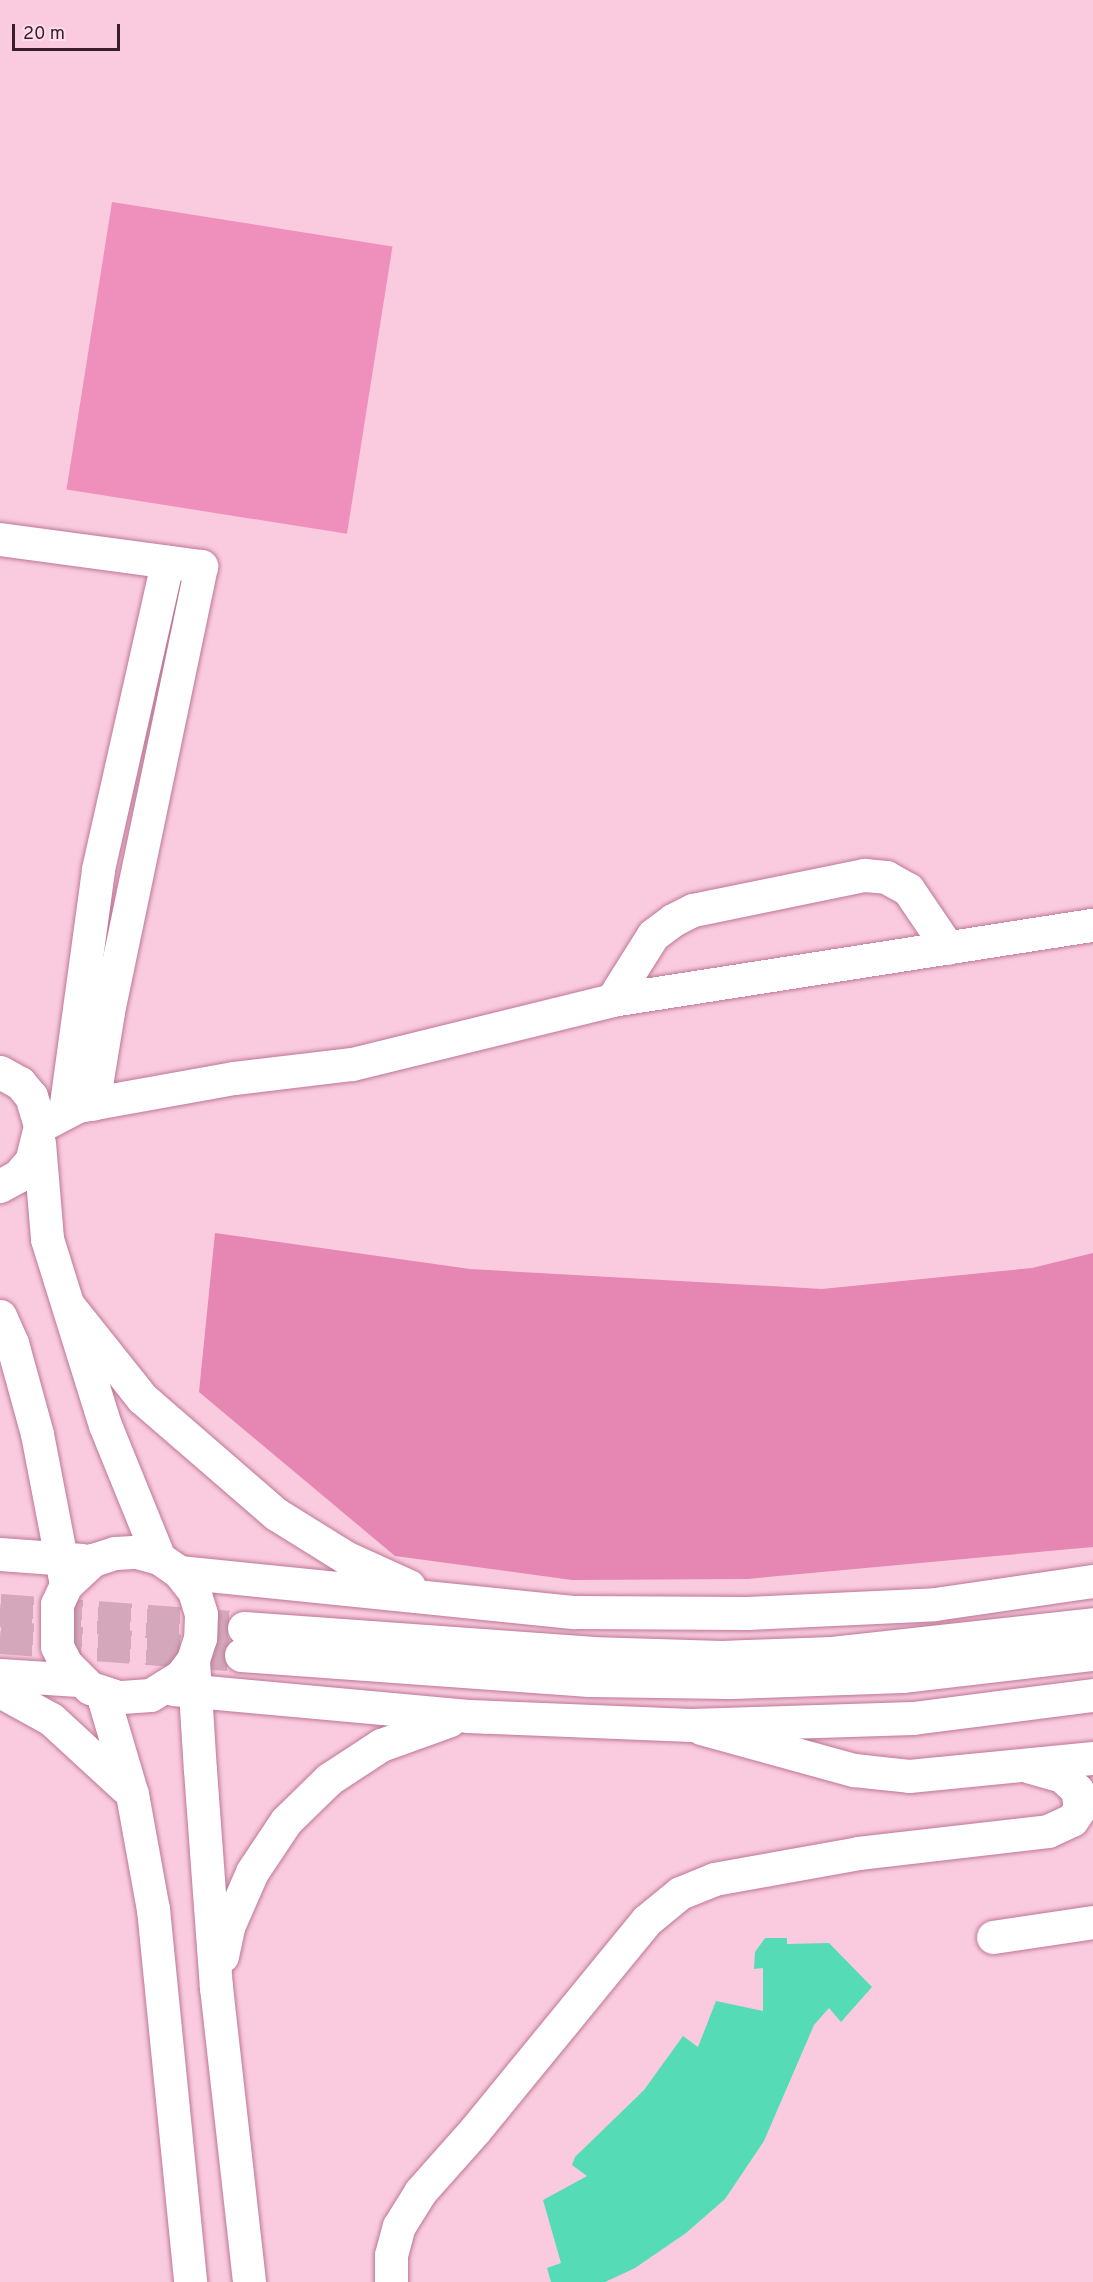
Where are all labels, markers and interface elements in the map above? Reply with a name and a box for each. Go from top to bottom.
scale bar [15,12,123,50]
text: 20 m [23,23,65,46]

